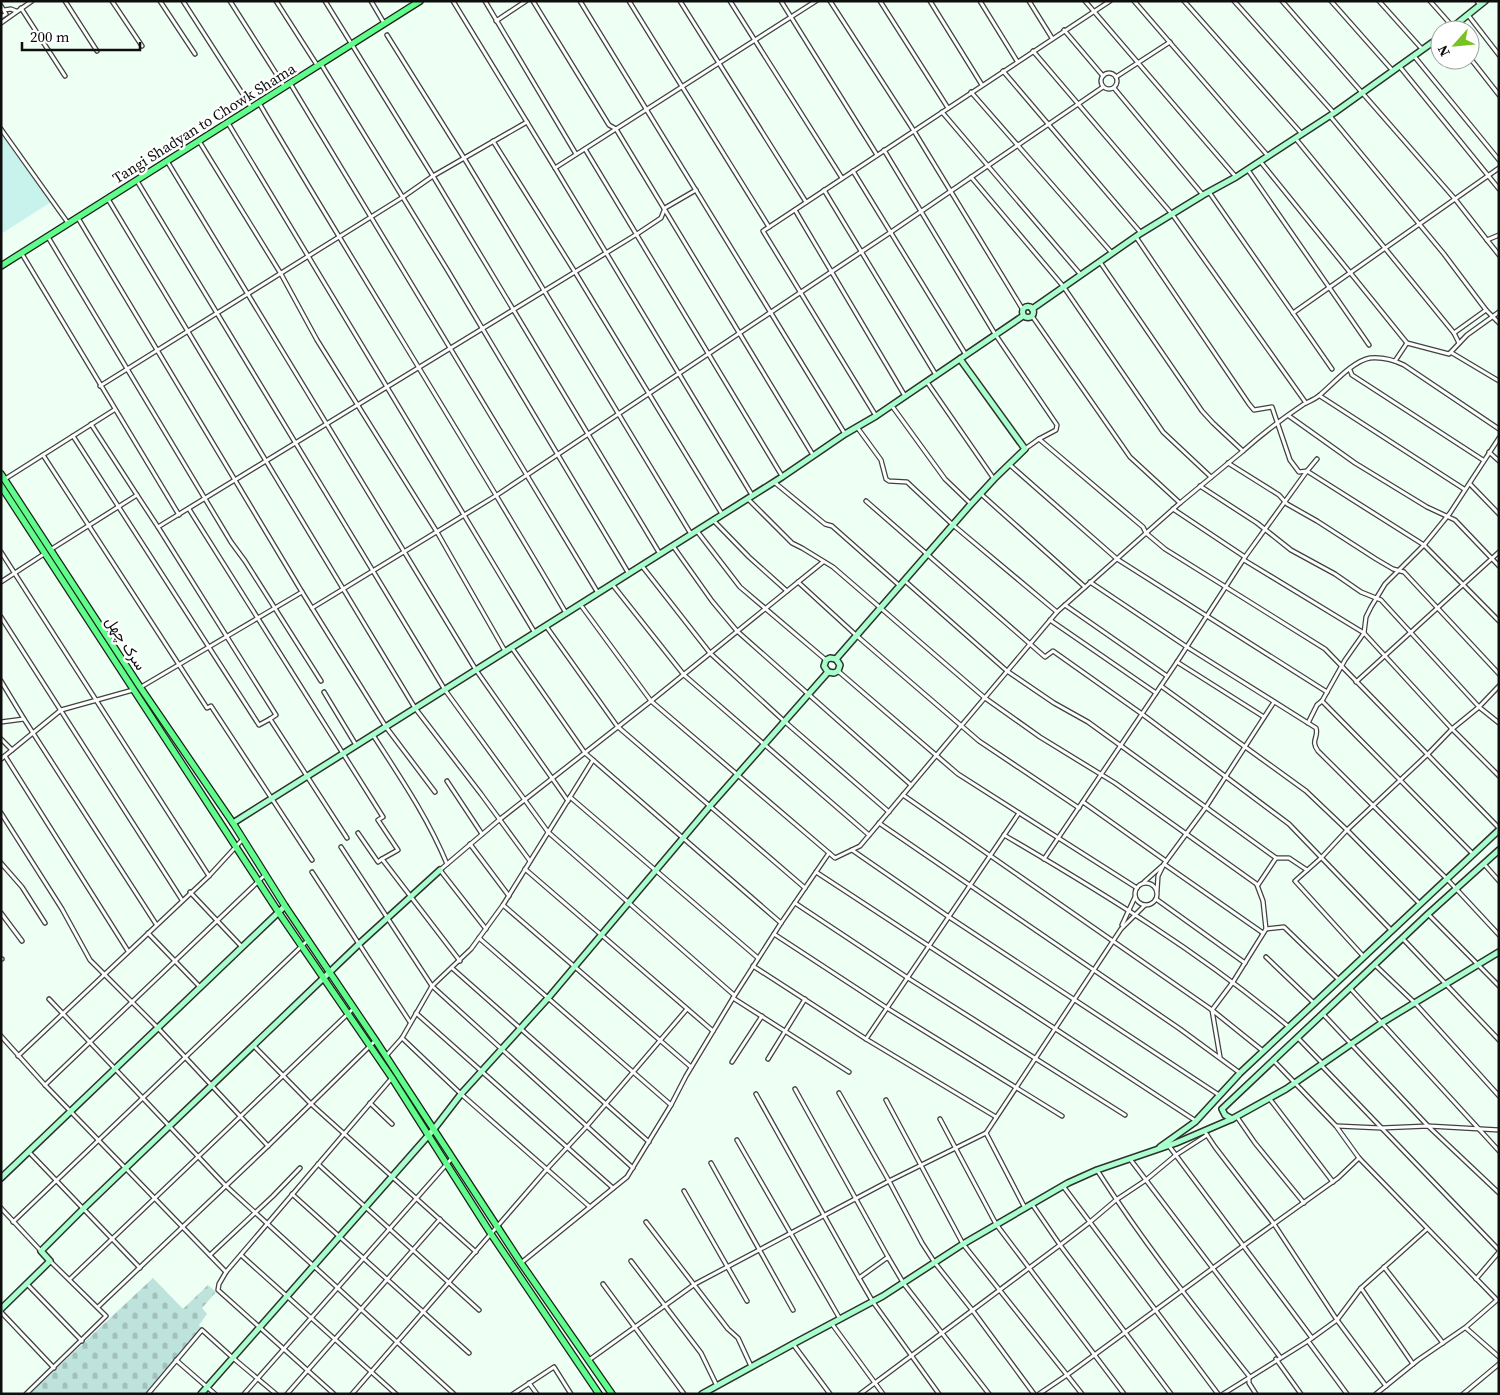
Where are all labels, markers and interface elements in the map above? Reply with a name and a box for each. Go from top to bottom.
scale bar [22,20,140,52]
north arrow [1430,20,1480,70]
text: 200 m [30,26,70,47]
text: N [1432,42,1455,60]
street label: Tangi Shadyan to Chowk Shama [108,58,300,188]
street label: سرک چهل [101,612,151,674]

